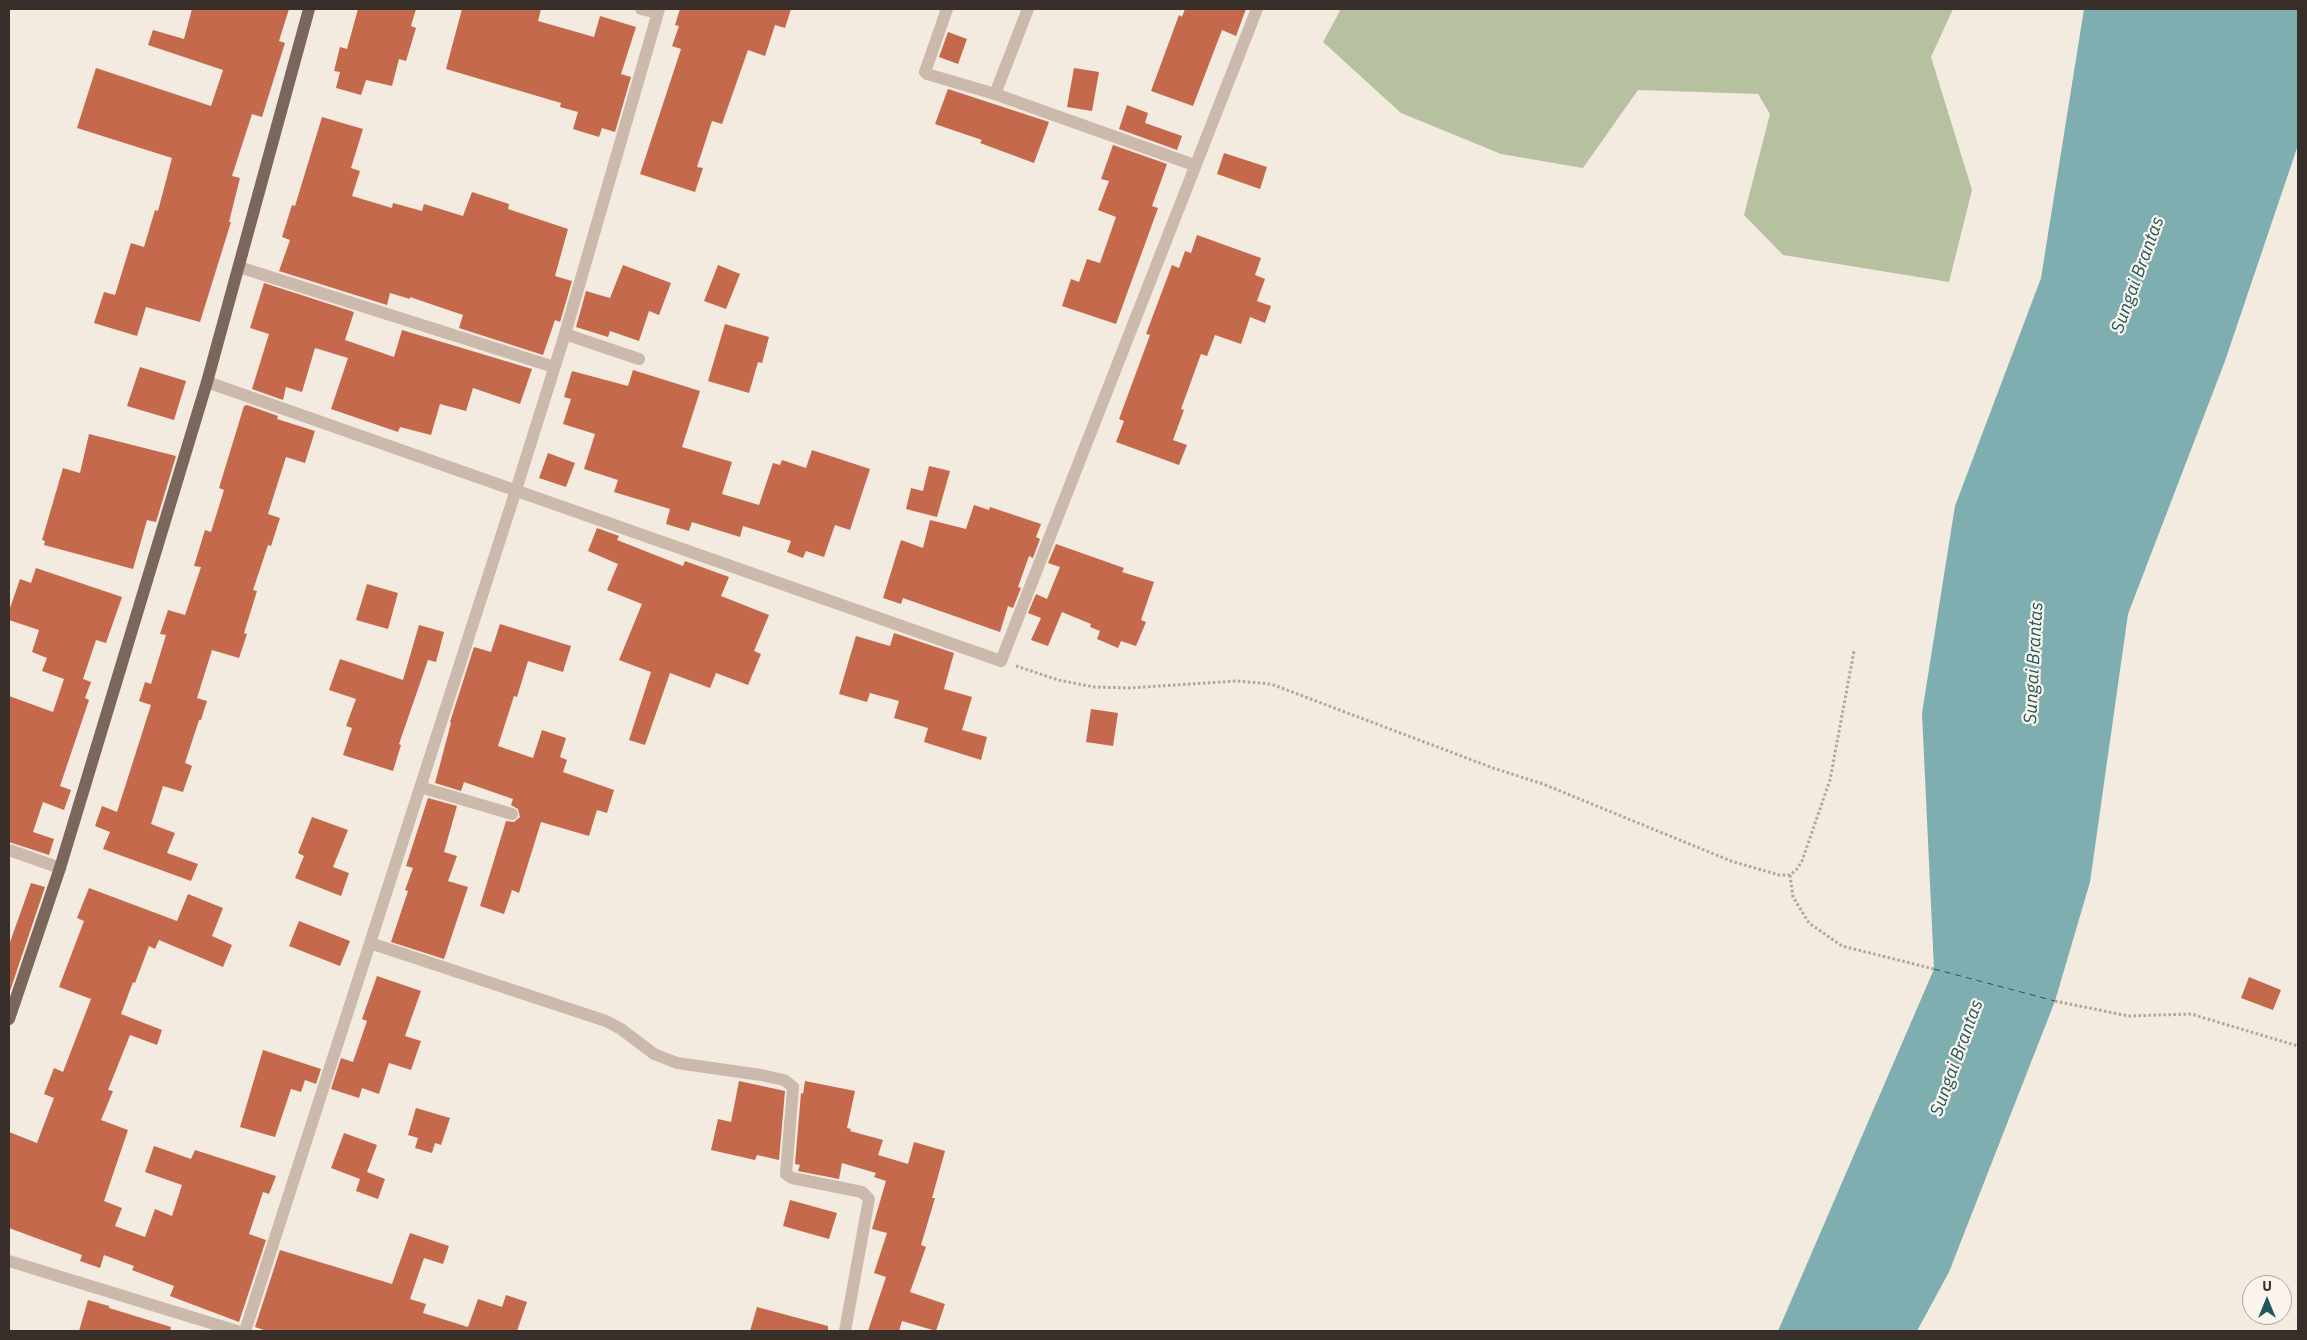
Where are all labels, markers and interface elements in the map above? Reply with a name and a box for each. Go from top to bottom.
water label: Sungai Brantas [2107,214,2169,336]
water label: Sungai Brantas [2020,601,2048,725]
water label: Sungai Brantas [1926,997,1988,1119]
north arrow [2242,1275,2292,1325]
text: U [2262,1277,2272,1295]

